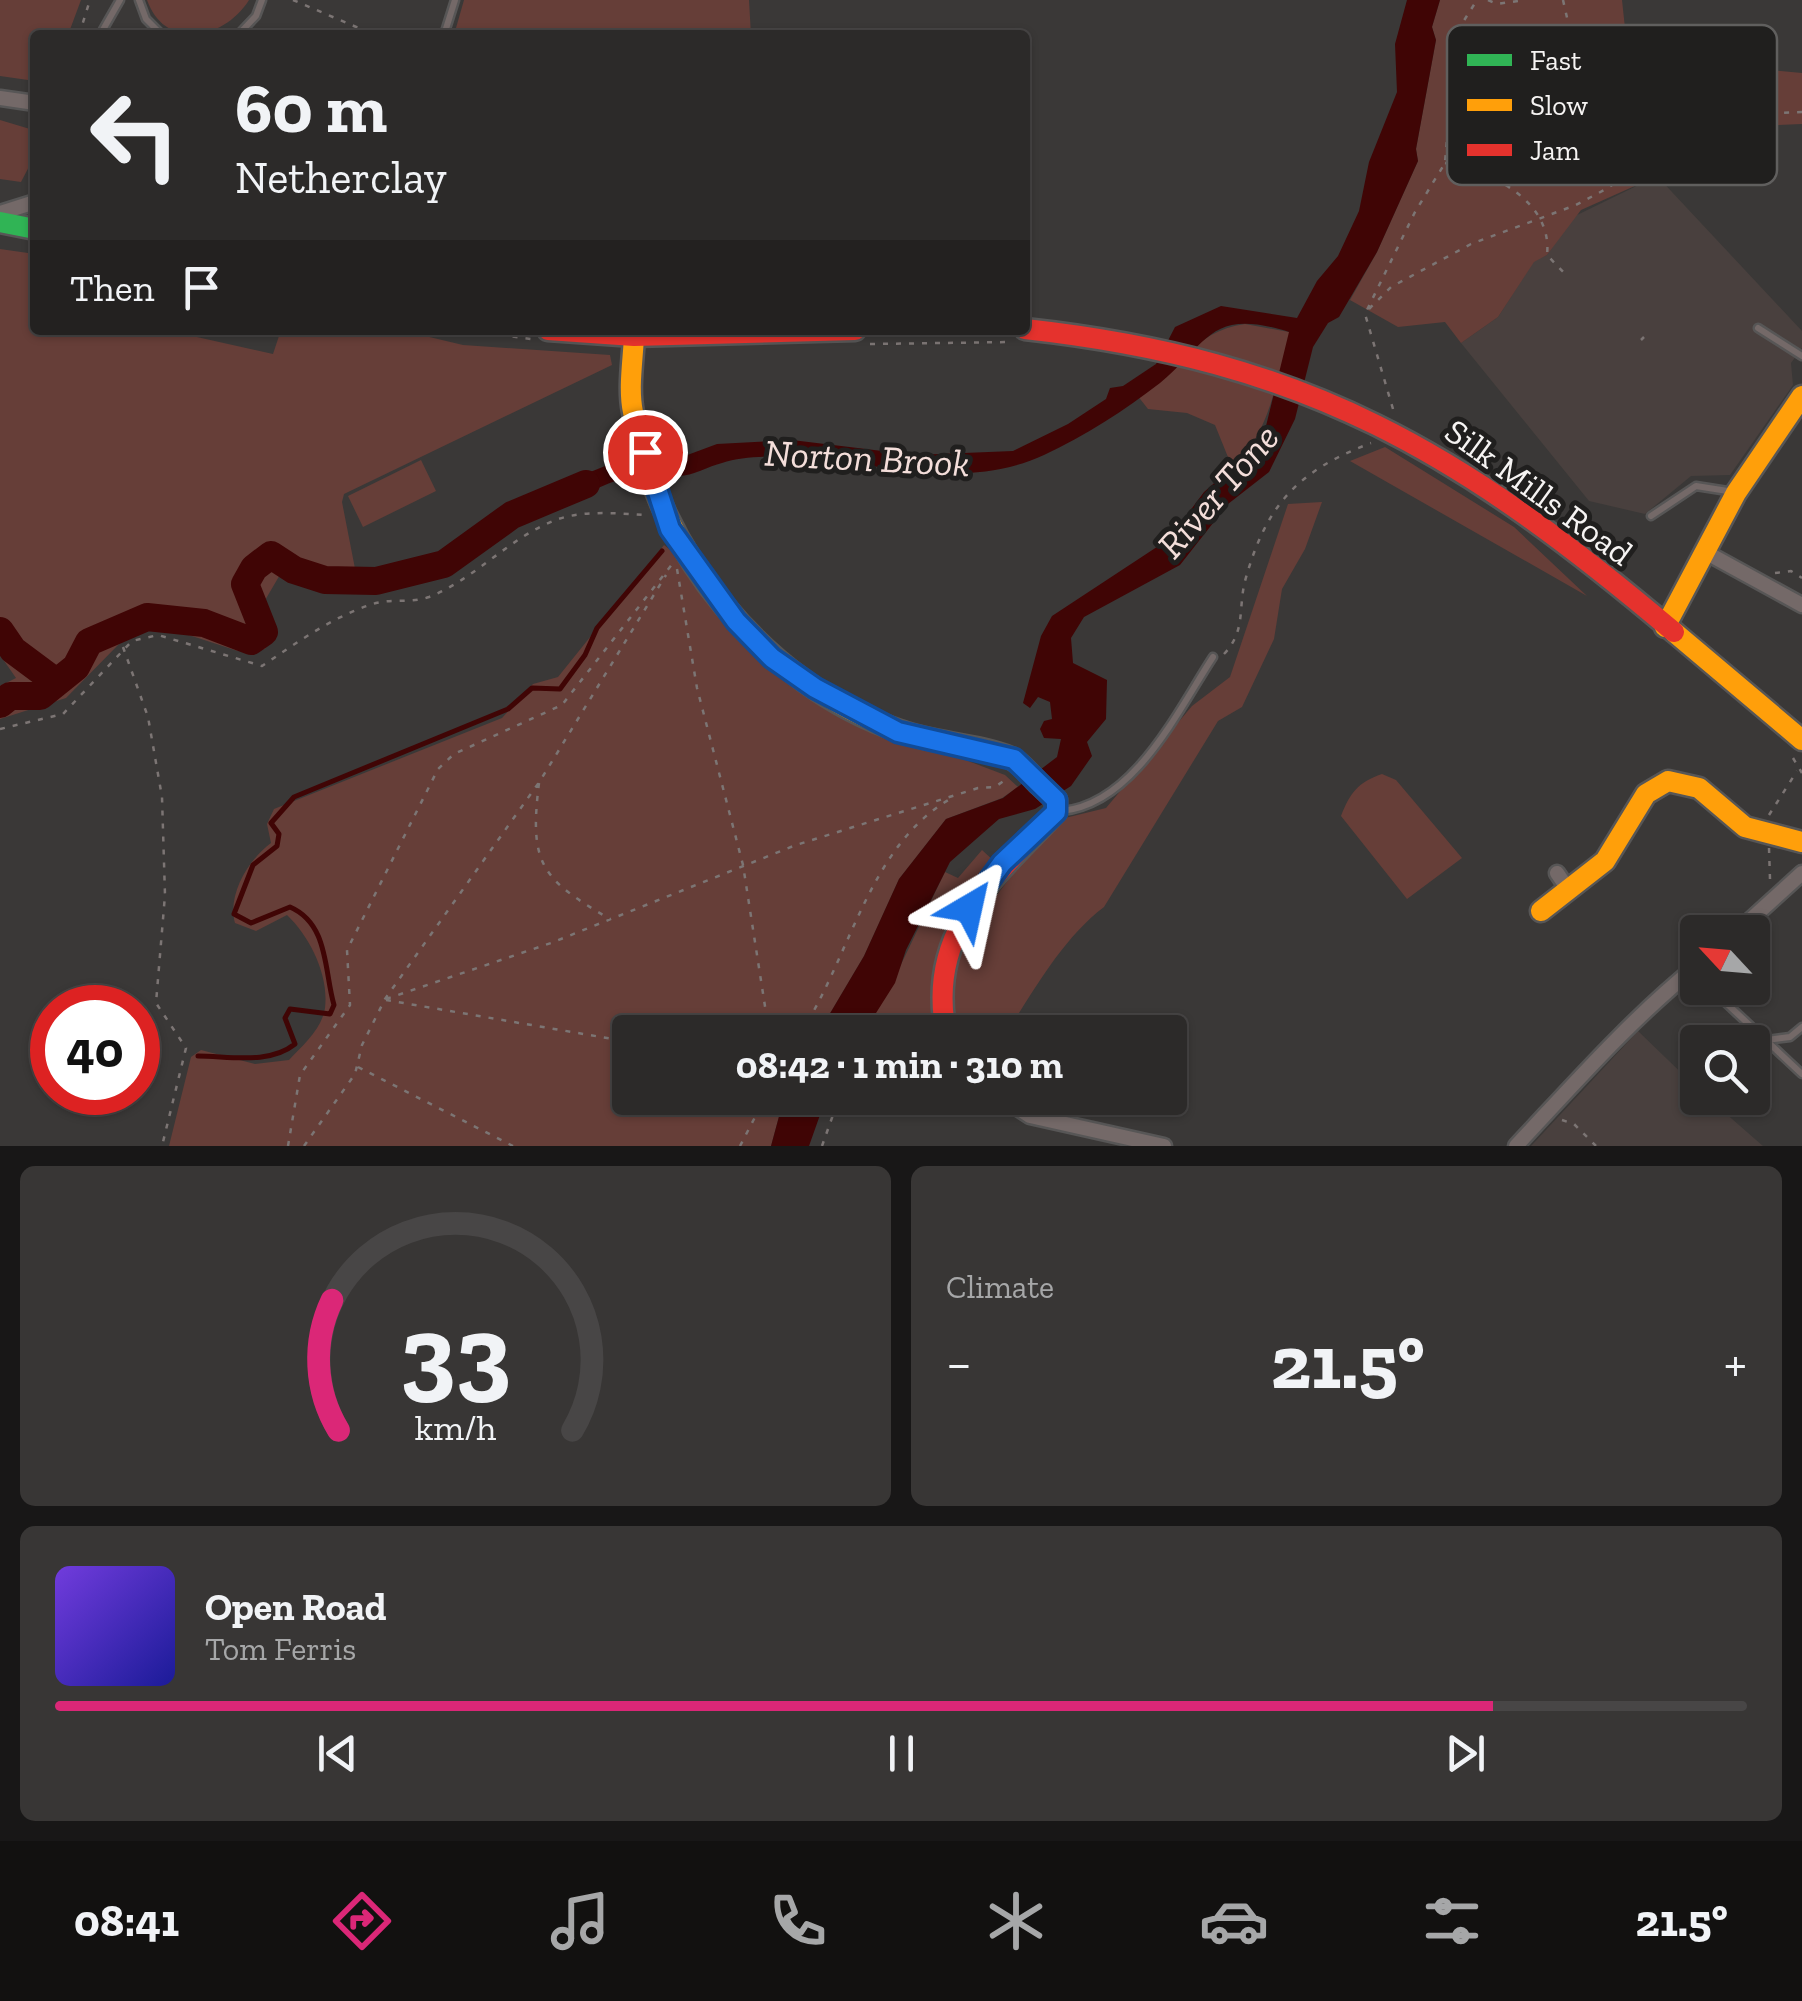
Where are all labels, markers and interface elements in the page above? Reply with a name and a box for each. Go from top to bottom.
legend [1447,25,1777,185]
text: Fast [1530,44,1582,77]
text: 60 m [235,66,387,150]
icon: left [70,70,200,200]
text: Slow [1530,89,1588,122]
text: Jam [1530,134,1580,167]
text: Netherclay [235,151,447,205]
icon: arrive [174,260,229,315]
text: Then [70,265,154,311]
pin [603,410,688,495]
street label: Silk Mills Road [1437,410,1641,574]
water label: River Tone [1147,415,1289,567]
icon: arrive [618,425,673,480]
water label: Norton Brook [763,430,971,486]
position arrow [917,856,1021,960]
north arrow [1680,915,1770,1005]
map controls [1680,915,1770,1115]
speed limit sign: 40 [30,985,160,1115]
button: search [1680,1025,1770,1115]
text: 08:42 · 1 min · 310 m [736,1042,1063,1088]
text: Climate [946,1268,1054,1306]
text: 33 [400,1290,511,1415]
text: 21.5° [1271,1317,1425,1407]
text: − [946,1330,972,1396]
text: + [1724,1330,1747,1396]
text: km/h [415,1406,496,1449]
text: Open Road [205,1584,387,1630]
text: Tom Ferris [205,1630,356,1668]
icon: previous [310,1726,365,1781]
icon: pause [874,1726,929,1781]
icon: next [1438,1726,1493,1781]
icon: directions [327,1886,397,1956]
icon: music [545,1886,615,1956]
icon: phone [763,1886,833,1956]
icon: climate [981,1886,1051,1956]
icon: car [1199,1886,1269,1956]
icon: filters [1417,1886,1487,1956]
text: 08:41 [74,1894,179,1948]
text: 21.5° [1636,1894,1728,1948]

